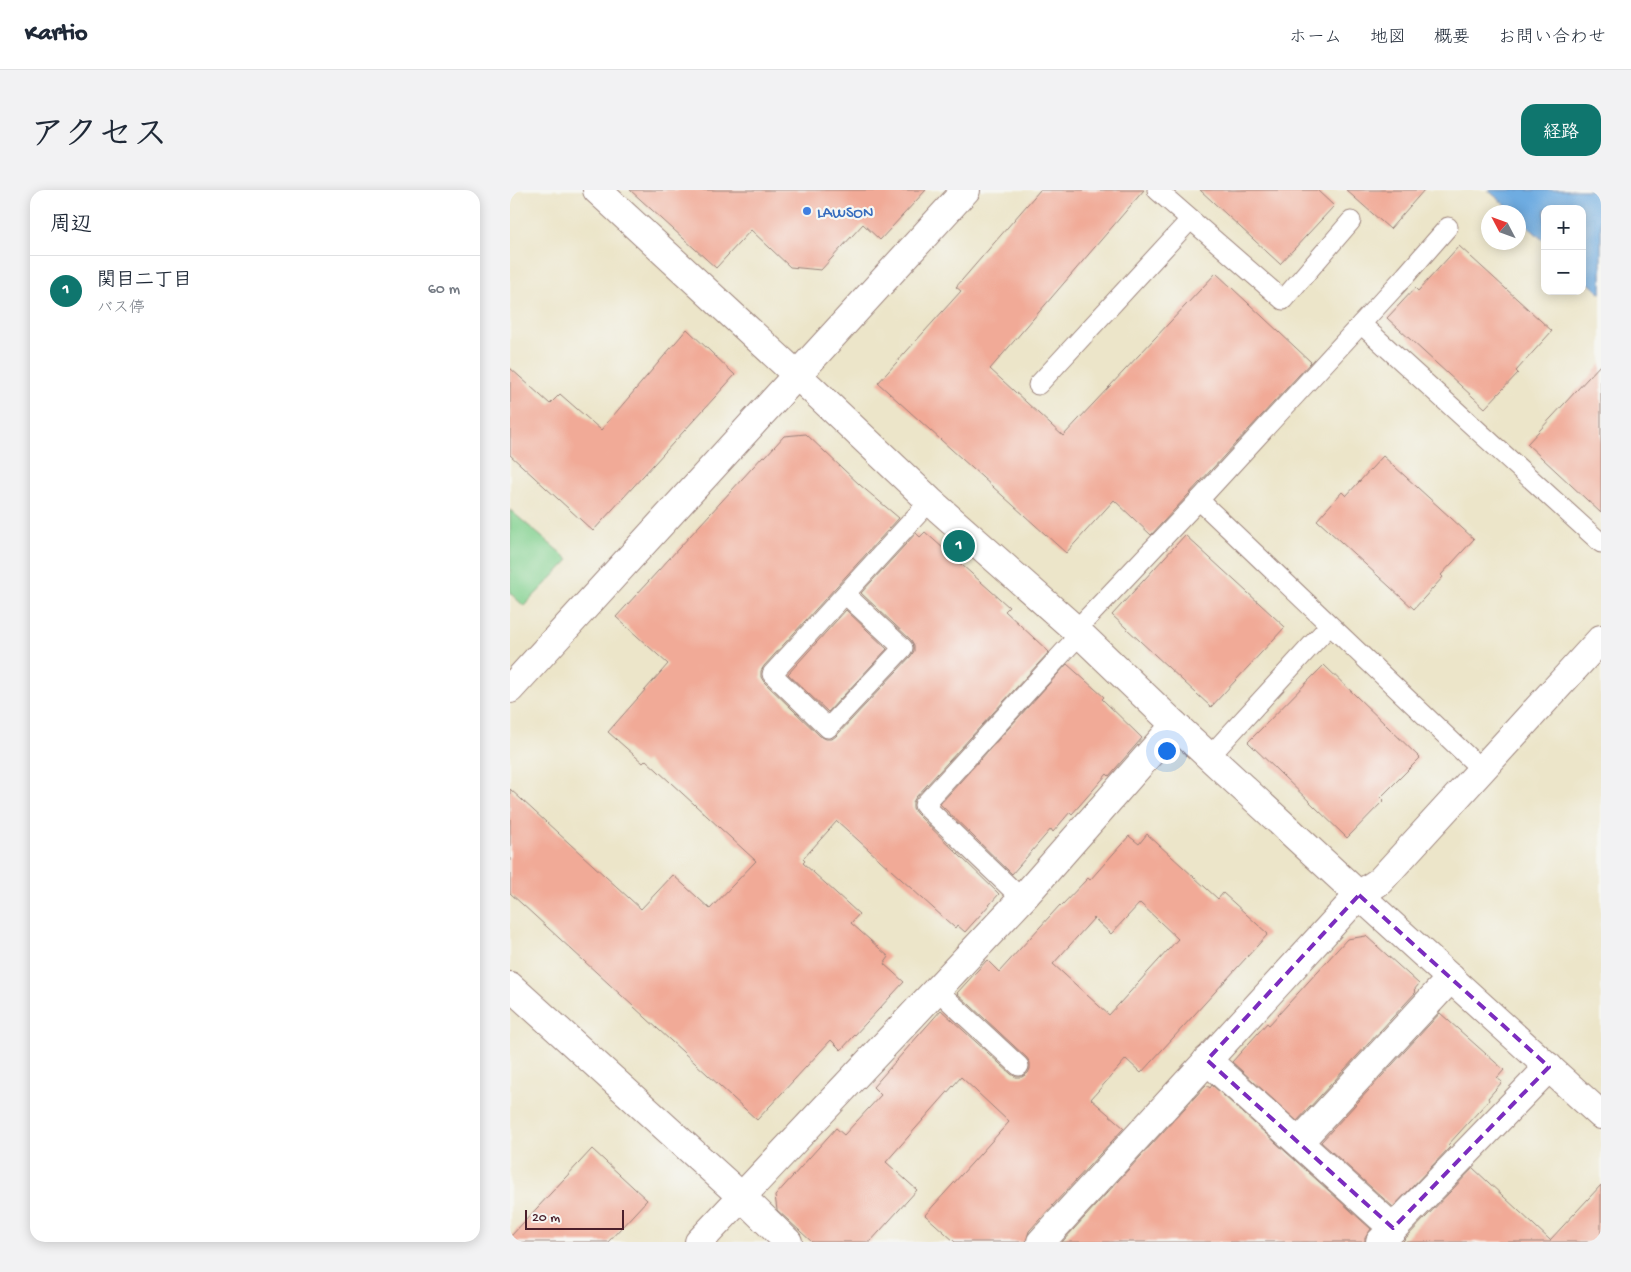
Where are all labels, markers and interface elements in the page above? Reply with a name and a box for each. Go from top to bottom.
text: Kartio [25,20,88,49]
text: ホーム [1289,28,1342,49]
text: 地図 [1370,28,1406,49]
text: 概要 [1434,28,1470,49]
text: お問い合わせ [1498,28,1606,49]
button: 経路 [1521,104,1601,156]
text: アクセス [30,117,168,158]
marker: LAWSON [801,205,813,217]
place label: LAWSON [817,205,873,224]
north arrow [1481,205,1526,250]
map controls [1541,205,1586,295]
button: + [1541,205,1586,250]
text: 周辺 [50,214,92,239]
button: − [1541,250,1586,295]
text: 関目二丁目 [97,270,192,293]
text: 1 [63,281,69,300]
text: 60 m [428,281,460,300]
text: バス停 [97,300,145,319]
pin: 1 [943,527,975,565]
your location [1154,738,1180,764]
scale bar [525,1207,624,1230]
text: 20 m [532,1210,560,1227]

